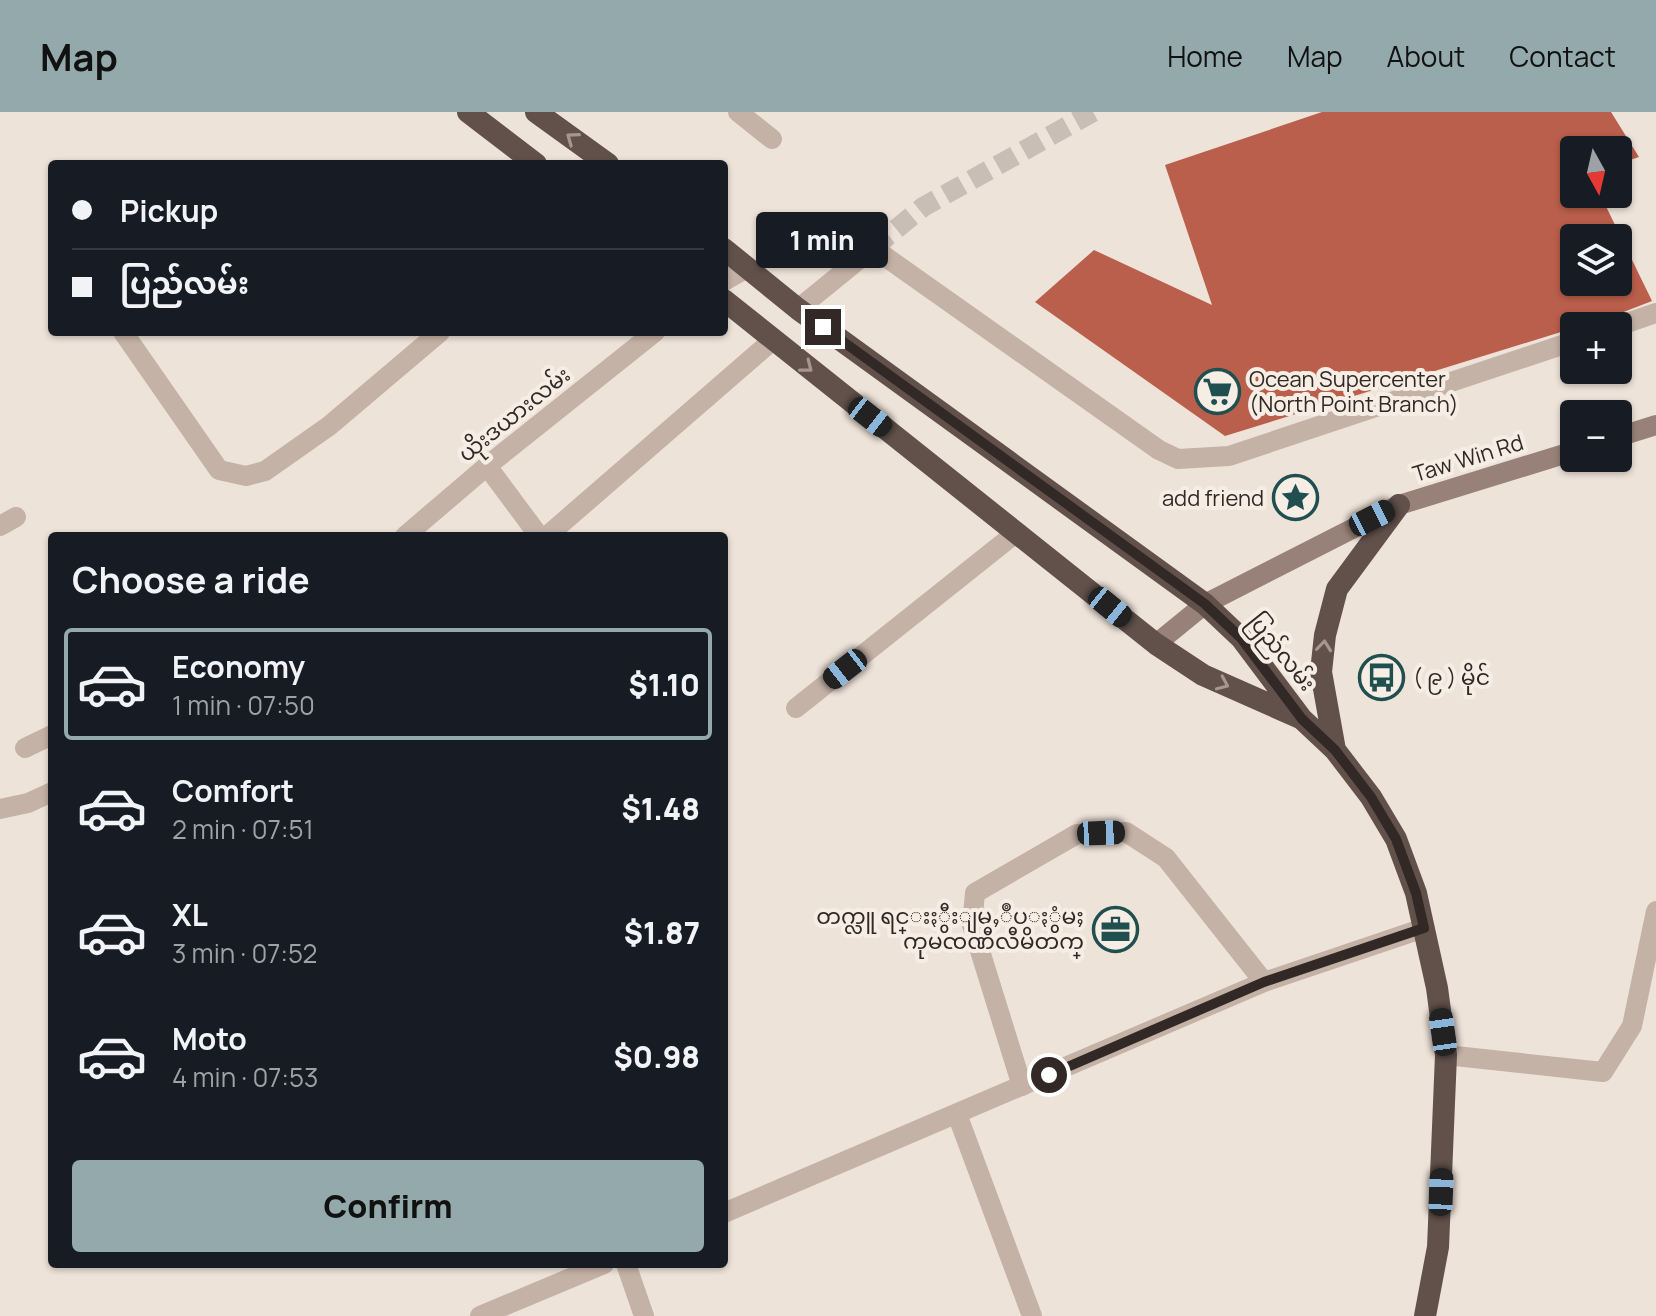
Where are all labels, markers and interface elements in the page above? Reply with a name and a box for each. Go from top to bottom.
text: Map [40,30,118,82]
text: Home [1167,37,1243,75]
text: Map [1287,37,1343,75]
text: About [1387,37,1465,75]
text: Contact [1509,37,1616,75]
one-way arrow [567,133,581,148]
north arrow [1560,136,1632,208]
map controls [1560,136,1632,472]
text: Pickup [120,190,218,231]
callout: 1 min [757,211,889,267]
text: 1 min [789,222,855,258]
button: layers [1560,224,1632,296]
text: ပြည်လမ်း [120,262,249,303]
route end [805,309,841,345]
button: + [1560,312,1632,384]
one-way arrow [798,357,813,371]
street label: ယိုးဒယားလမ်း [452,360,578,471]
place label: Ocean Supercenter (North Point Branch) [1249,364,1459,419]
supermarket icon: Ocean Supercenter (North Point Branch) [1194,368,1242,416]
car [844,393,896,441]
button: − [1560,400,1632,472]
street label: Taw Win Rd [1409,427,1527,489]
place icon: add friend [1271,474,1319,522]
place label: add friend [1162,483,1264,513]
car [1345,496,1399,540]
text: Choose a ride [72,555,310,604]
car [1084,583,1136,631]
street label: ပြည်လမ်း [1239,607,1322,699]
one-way arrow [1315,639,1332,652]
car [819,645,871,693]
text: Economy [172,646,305,687]
icon: car [76,648,148,720]
bus stop icon: ( ၉ ) မိုင် [1358,653,1406,701]
place label: ( ၉ ) မိုင် [1413,662,1490,695]
text: $1.10 [629,664,700,705]
one-way arrow [1215,674,1229,690]
text: 1 min · 07:50 [172,687,315,723]
text: Comfort [172,770,294,811]
icon: car [76,772,148,844]
text: $1.48 [622,788,700,829]
text: 2 min · 07:51 [172,811,314,847]
car [1077,820,1125,846]
text: XL [172,894,208,935]
icon: car [76,896,148,968]
place label: တက္လူ ရင္းႏွီးျမႇဳပ္ႏွံမႈ ကုမၸဏီလီမိတက္ [816,901,1084,959]
office icon: တက္လူ ရင္းႏွီးျမႇဳပ္ႏွံမႈ ကုမၸဏီလီမိတက္ [1091,905,1139,953]
text: $1.87 [624,912,700,953]
text: 3 min · 07:52 [172,935,317,971]
car [1428,1007,1458,1057]
text: Moto [172,1018,247,1059]
icon: car [76,1020,148,1092]
text: $0.98 [614,1036,700,1077]
route start [1031,1057,1067,1093]
text: 4 min · 07:53 [172,1059,318,1095]
button: Confirm [72,1160,704,1252]
car [1428,1168,1454,1216]

